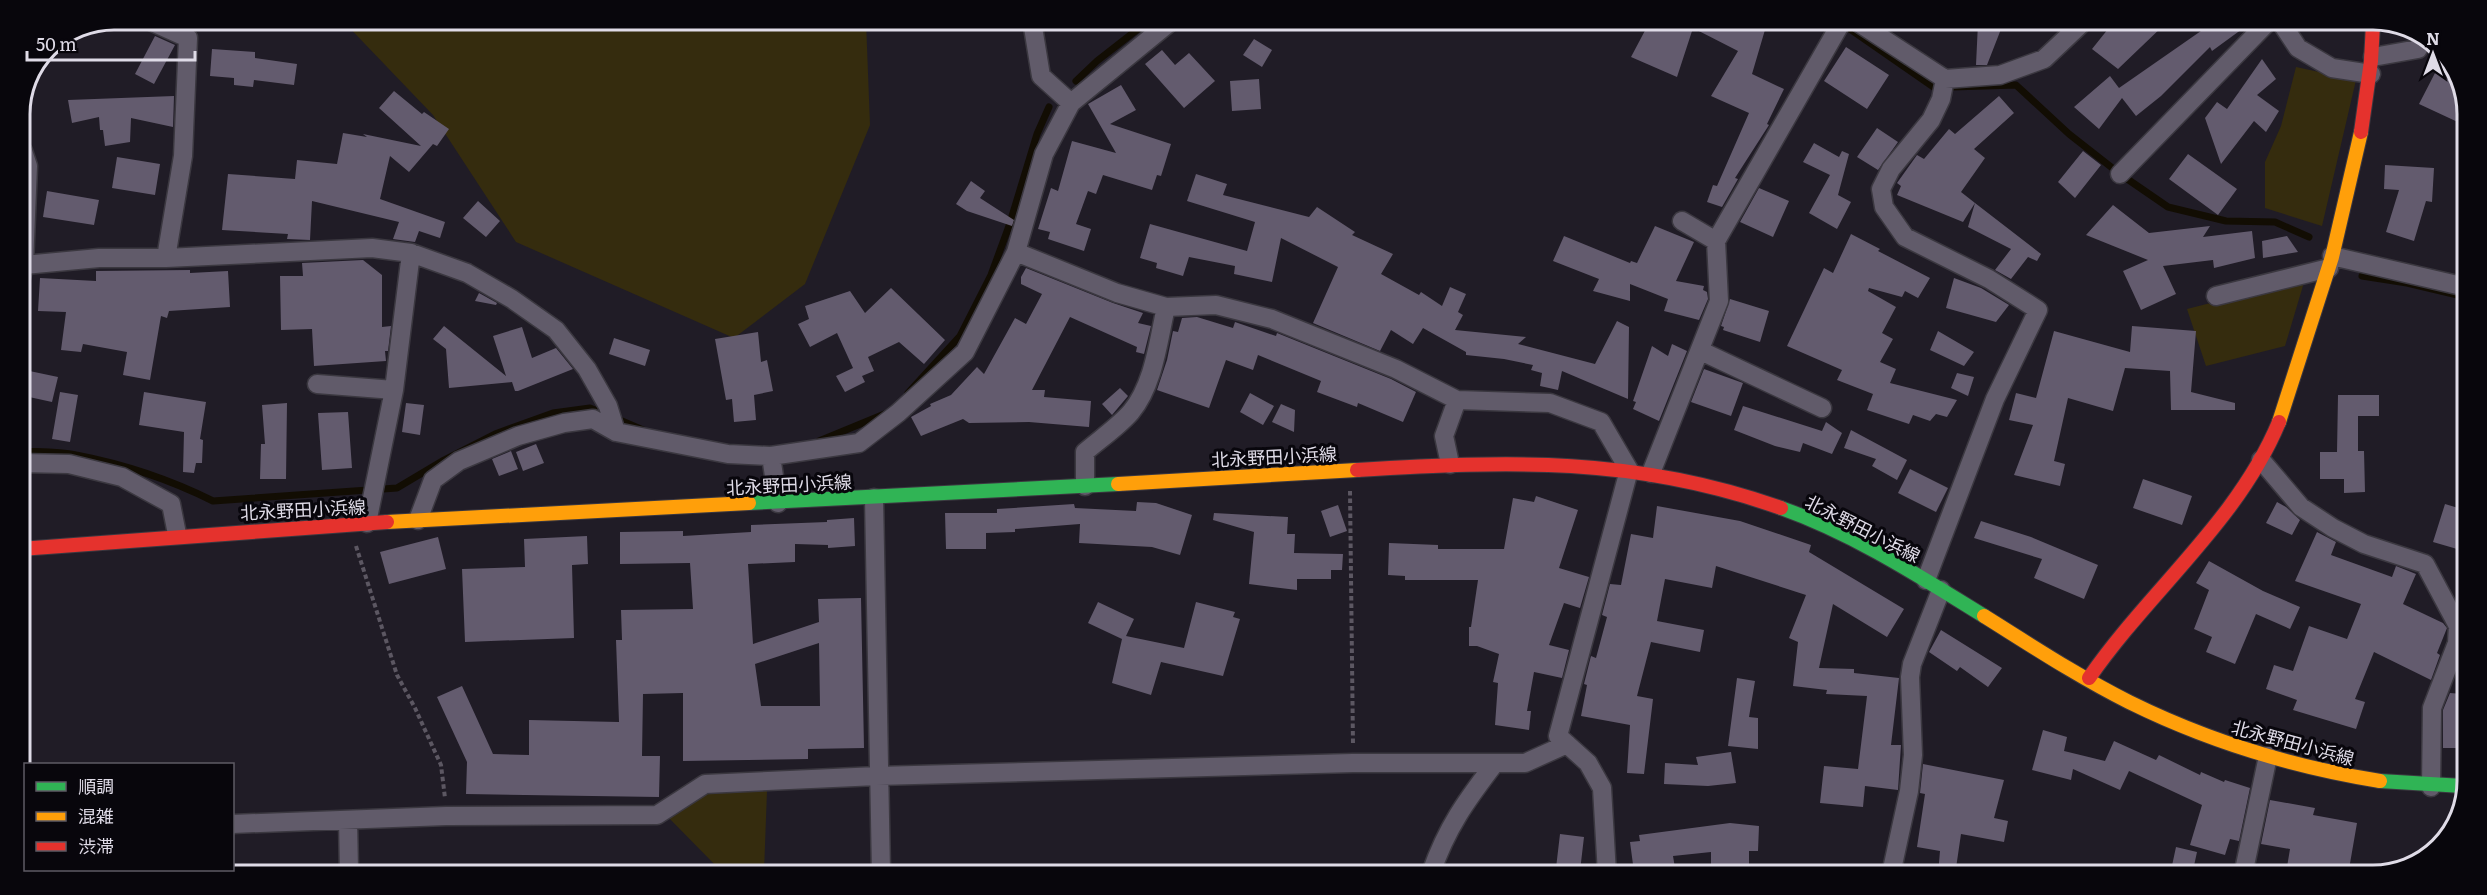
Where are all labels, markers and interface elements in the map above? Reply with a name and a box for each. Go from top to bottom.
scale bar [27,24,195,62]
north arrow [2403,24,2463,84]
text: N [2426,26,2440,50]
text: 50 m [36,30,77,57]
street label: 北永野田小浜線 [1210,439,1338,473]
street label: 北永野田小浜線 [725,467,853,501]
street label: 北永野田小浜線 [1801,487,1925,569]
street label: 北永野田小浜線 [239,492,367,526]
street label: 北永野田小浜線 [2229,713,2357,771]
legend [24,763,234,871]
text: 順調 [78,772,114,799]
text: 混雑 [78,802,114,829]
text: 渋滞 [78,832,114,859]

